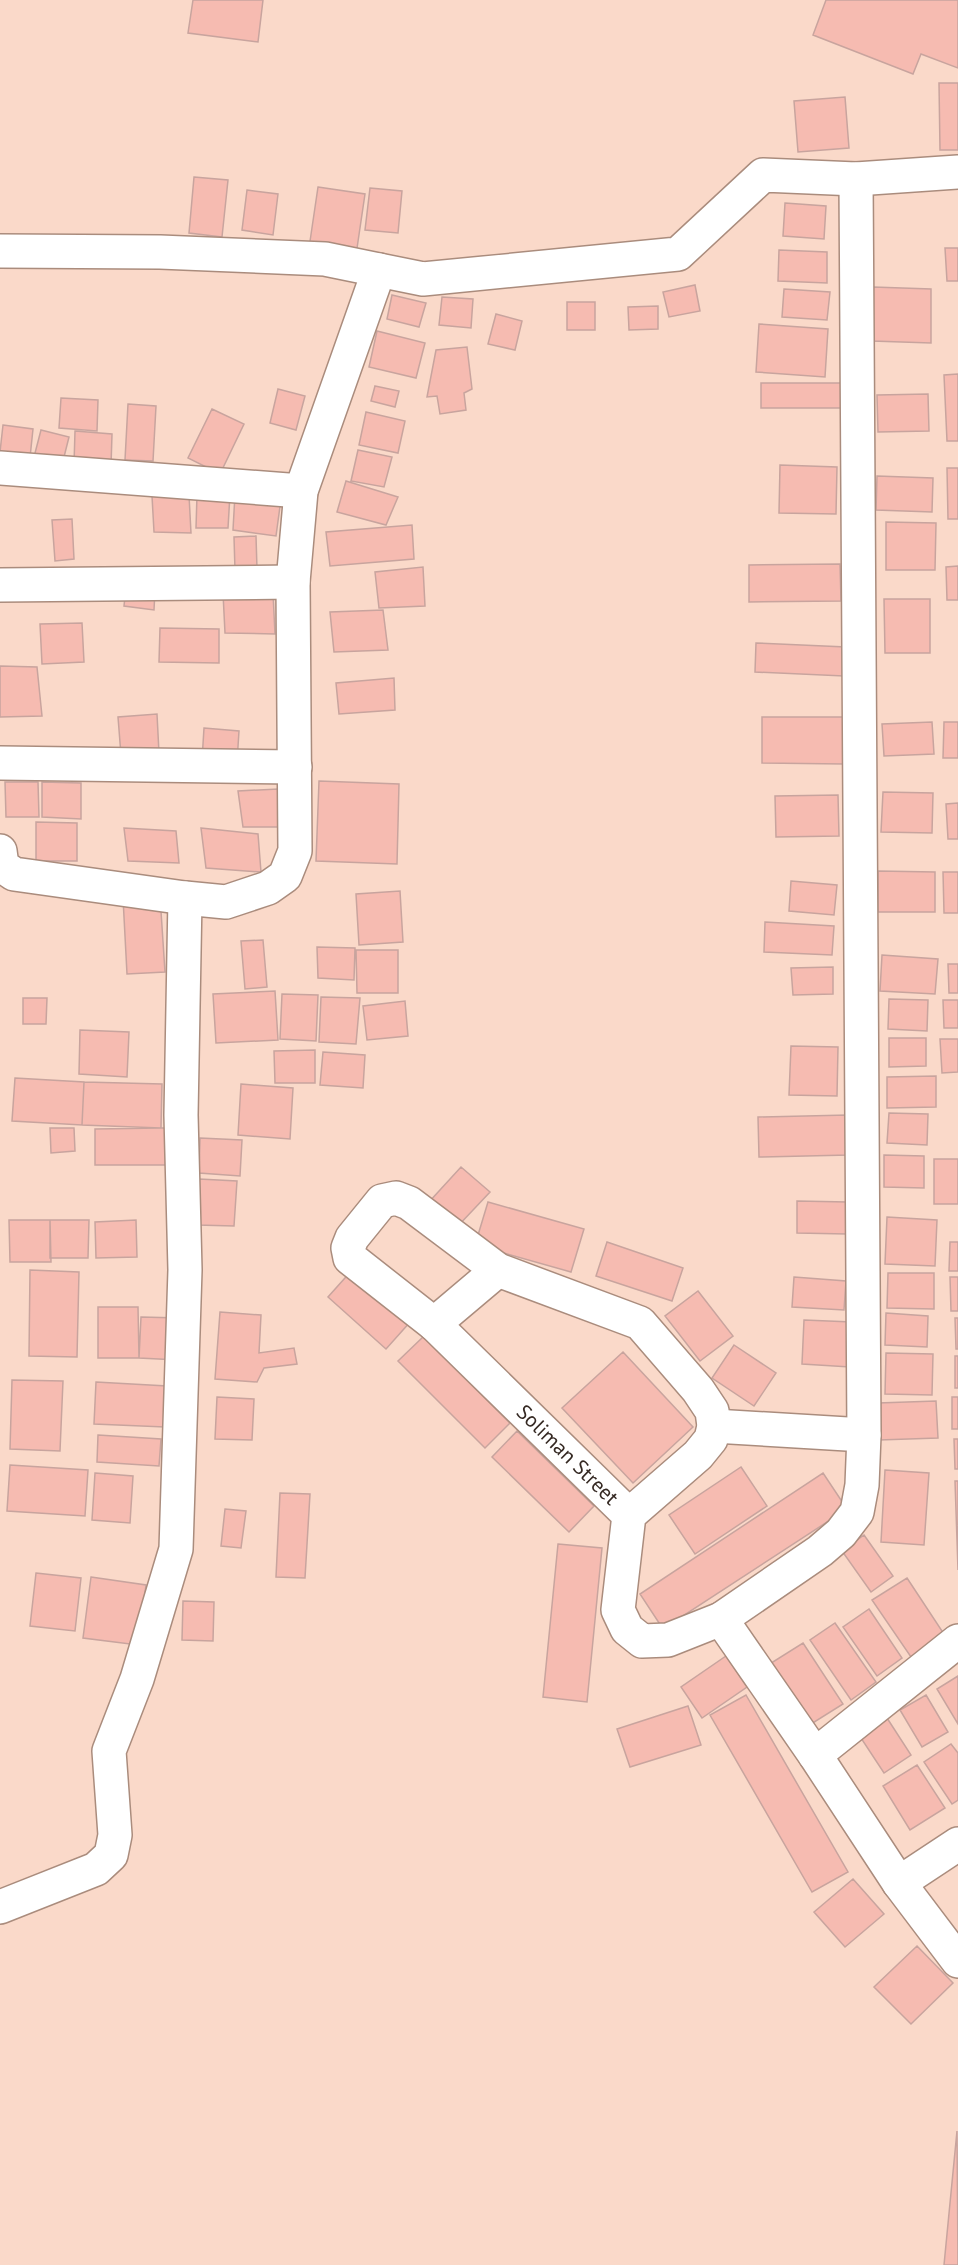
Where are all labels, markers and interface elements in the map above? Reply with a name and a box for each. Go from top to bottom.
street label: Soliman Street [511,1398,625,1510]

